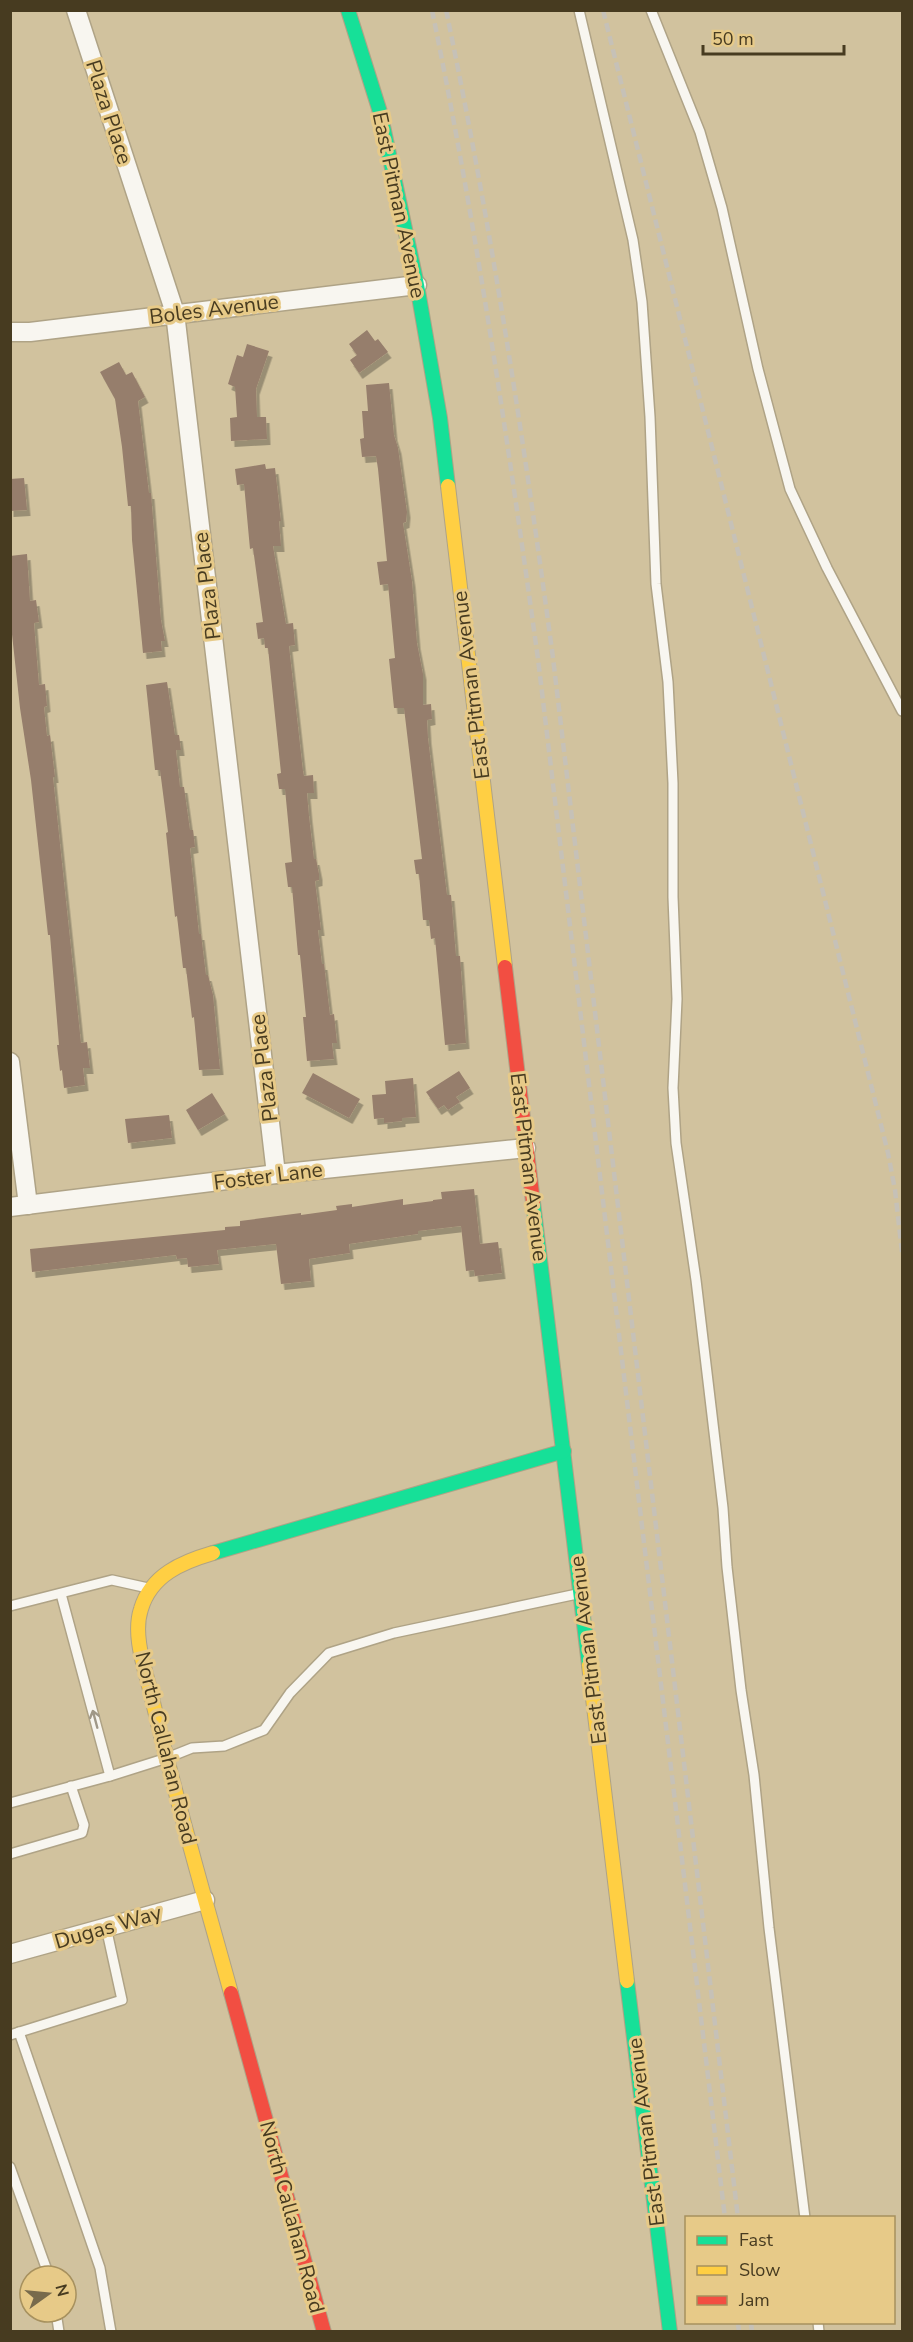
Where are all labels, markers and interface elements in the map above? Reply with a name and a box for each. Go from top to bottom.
scale bar [703,18,844,56]
text: 50 m [712,27,754,51]
street label: Plaza Place [79,56,139,168]
street label: East Pitman Avenue [366,109,432,301]
street label: Boles Avenue [148,287,280,331]
street label: Plaza Place [187,531,227,641]
street label: East Pitman Avenue [446,589,496,781]
street label: Plaza Place [244,1013,284,1123]
street label: East Pitman Avenue [504,1071,554,1263]
street label: Foster Lane [212,1155,324,1197]
street label: East Pitman Avenue [563,1554,613,1746]
street label: North Callahan Road [129,1649,203,1847]
one-way arrow [89,1710,100,1729]
street label: Dugas Way [51,1898,165,1956]
street label: East Pitman Avenue [621,2036,671,2228]
street label: North Callahan Road [253,2118,331,2316]
legend [685,2216,895,2324]
text: Fast [739,2228,774,2252]
text: Slow [739,2258,780,2282]
north arrow [18,2264,78,2324]
text: N [49,2282,74,2299]
text: Jam [738,2288,770,2312]

